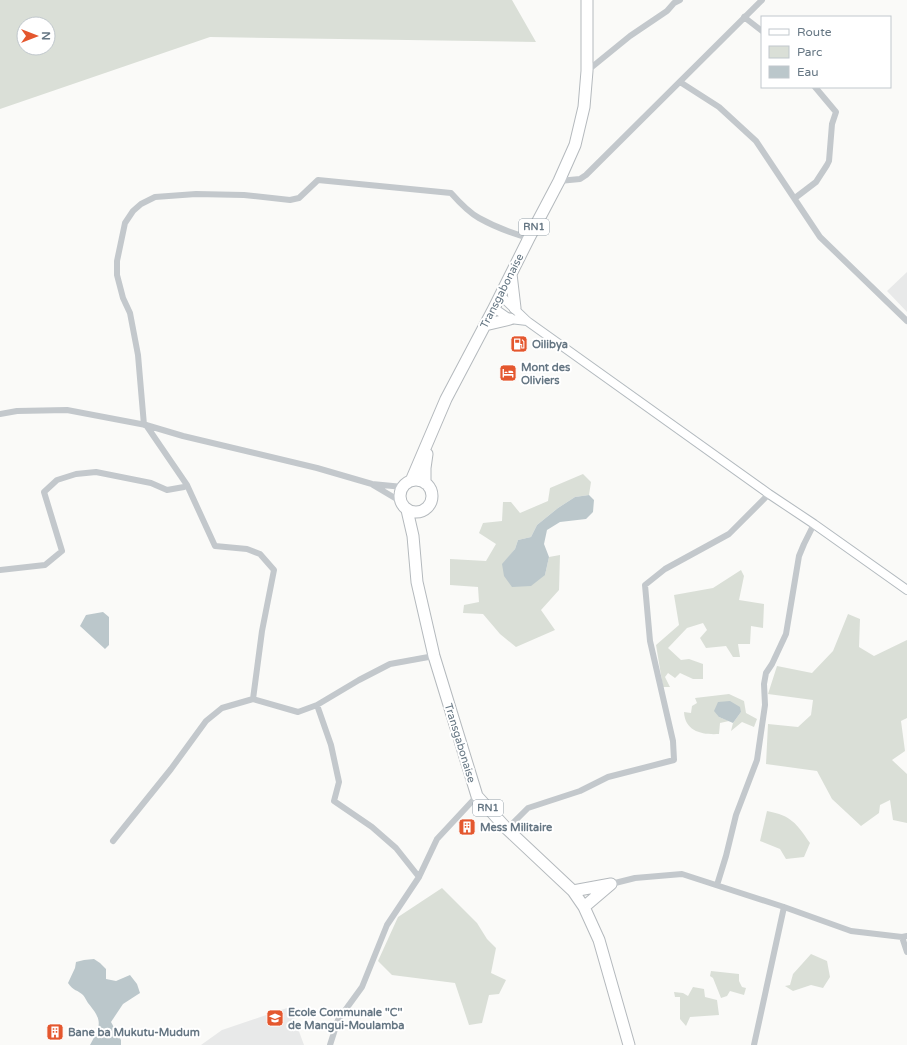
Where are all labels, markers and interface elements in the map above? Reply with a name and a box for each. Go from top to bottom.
north arrow [16,16,56,56]
legend [761,16,891,88]
text: Route [797,25,832,39]
text: N [39,32,52,40]
text: Parc [797,45,822,59]
text: Eau [797,65,819,79]
road number: RN1 [519,219,549,235]
street label: Transgabonaise [478,251,526,331]
fuel station icon: Oilibya [509,334,529,354]
place label: Oilibya [532,338,568,352]
place label: Mont des Oliviers [521,361,571,387]
hotel icon: Mont des Oliviers [498,363,518,383]
street label: Transgabonaise [442,702,478,784]
road number: RN1 [473,800,503,816]
building icon: Mess Militaire [457,817,477,837]
place label: Mess Militaire [480,821,553,834]
place label: Ecole Communale ''C'' de Mangui-Moulamba [288,1006,404,1033]
school or university icon: Ecole Communale ''C'' de Mangui-Moulamba [265,1008,285,1028]
building icon: Bane ba Mukutu-Mudum [45,1022,65,1042]
place label: Bane ba Mukutu-Mudum [68,1026,200,1039]

